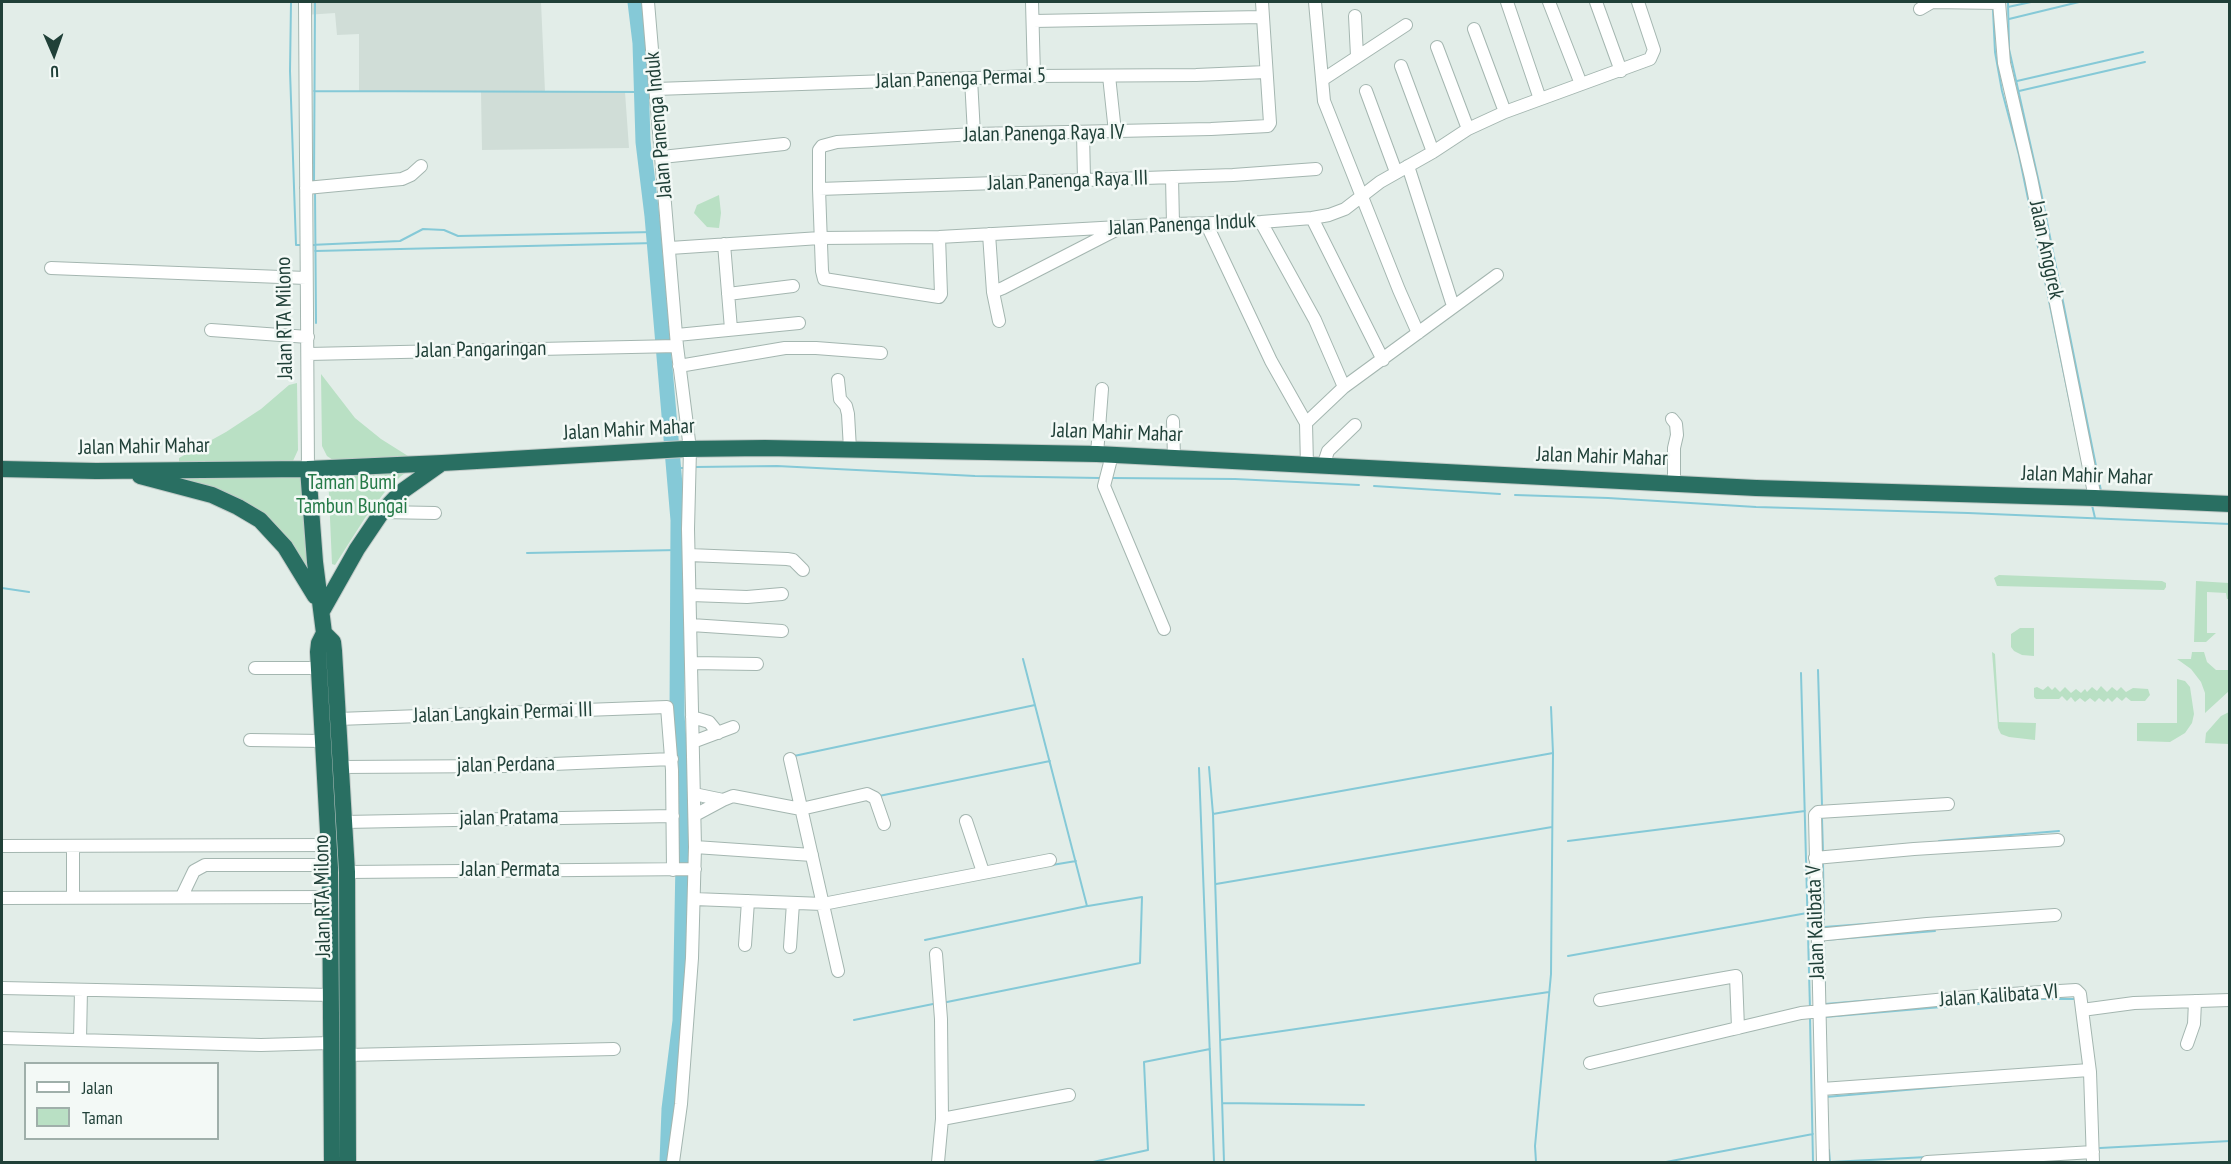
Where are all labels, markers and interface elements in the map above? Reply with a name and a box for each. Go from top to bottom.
north arrow [24,24,84,84]
street label: Jalan Panenga Induk [640,51,678,199]
text: U [50,62,59,82]
street label: Jalan Panenga Permai 5 [875,63,1047,95]
street label: Jalan Panenga Raya IV [963,120,1125,148]
street label: Jalan Panenga Raya III [987,166,1149,196]
street label: Jalan Anggrek [2023,198,2069,302]
street label: Jalan Panenga Induk [1108,209,1256,241]
street label: Jalan RTA Milono [271,257,299,379]
street label: Jalan Pangaringan [415,336,547,364]
street label: Jalan Mahir Mahar [563,414,695,446]
street label: Jalan Mahir Mahar [1051,418,1183,448]
street label: Jalan Mahir Mahar [78,433,210,461]
street label: Jalan Mahir Mahar [1536,442,1668,472]
street label: Jalan Mahir Mahar [2021,461,2153,491]
park label: Taman Bumi Tambun Bungai [296,470,408,520]
street label: Jalan Langkain Permai III [413,697,593,729]
street label: jalan Perdana [457,752,555,778]
street label: jalan Pratama [459,805,559,831]
street label: Jalan RTA Milono [309,835,337,957]
street label: Jalan Permata [460,857,560,883]
street label: Jalan Kalibata V [1801,865,1831,979]
street label: Jalan Kalibata VI [1939,979,2059,1013]
legend [24,1062,219,1140]
text: Jalan [82,1076,113,1099]
text: Taman [82,1106,123,1129]

